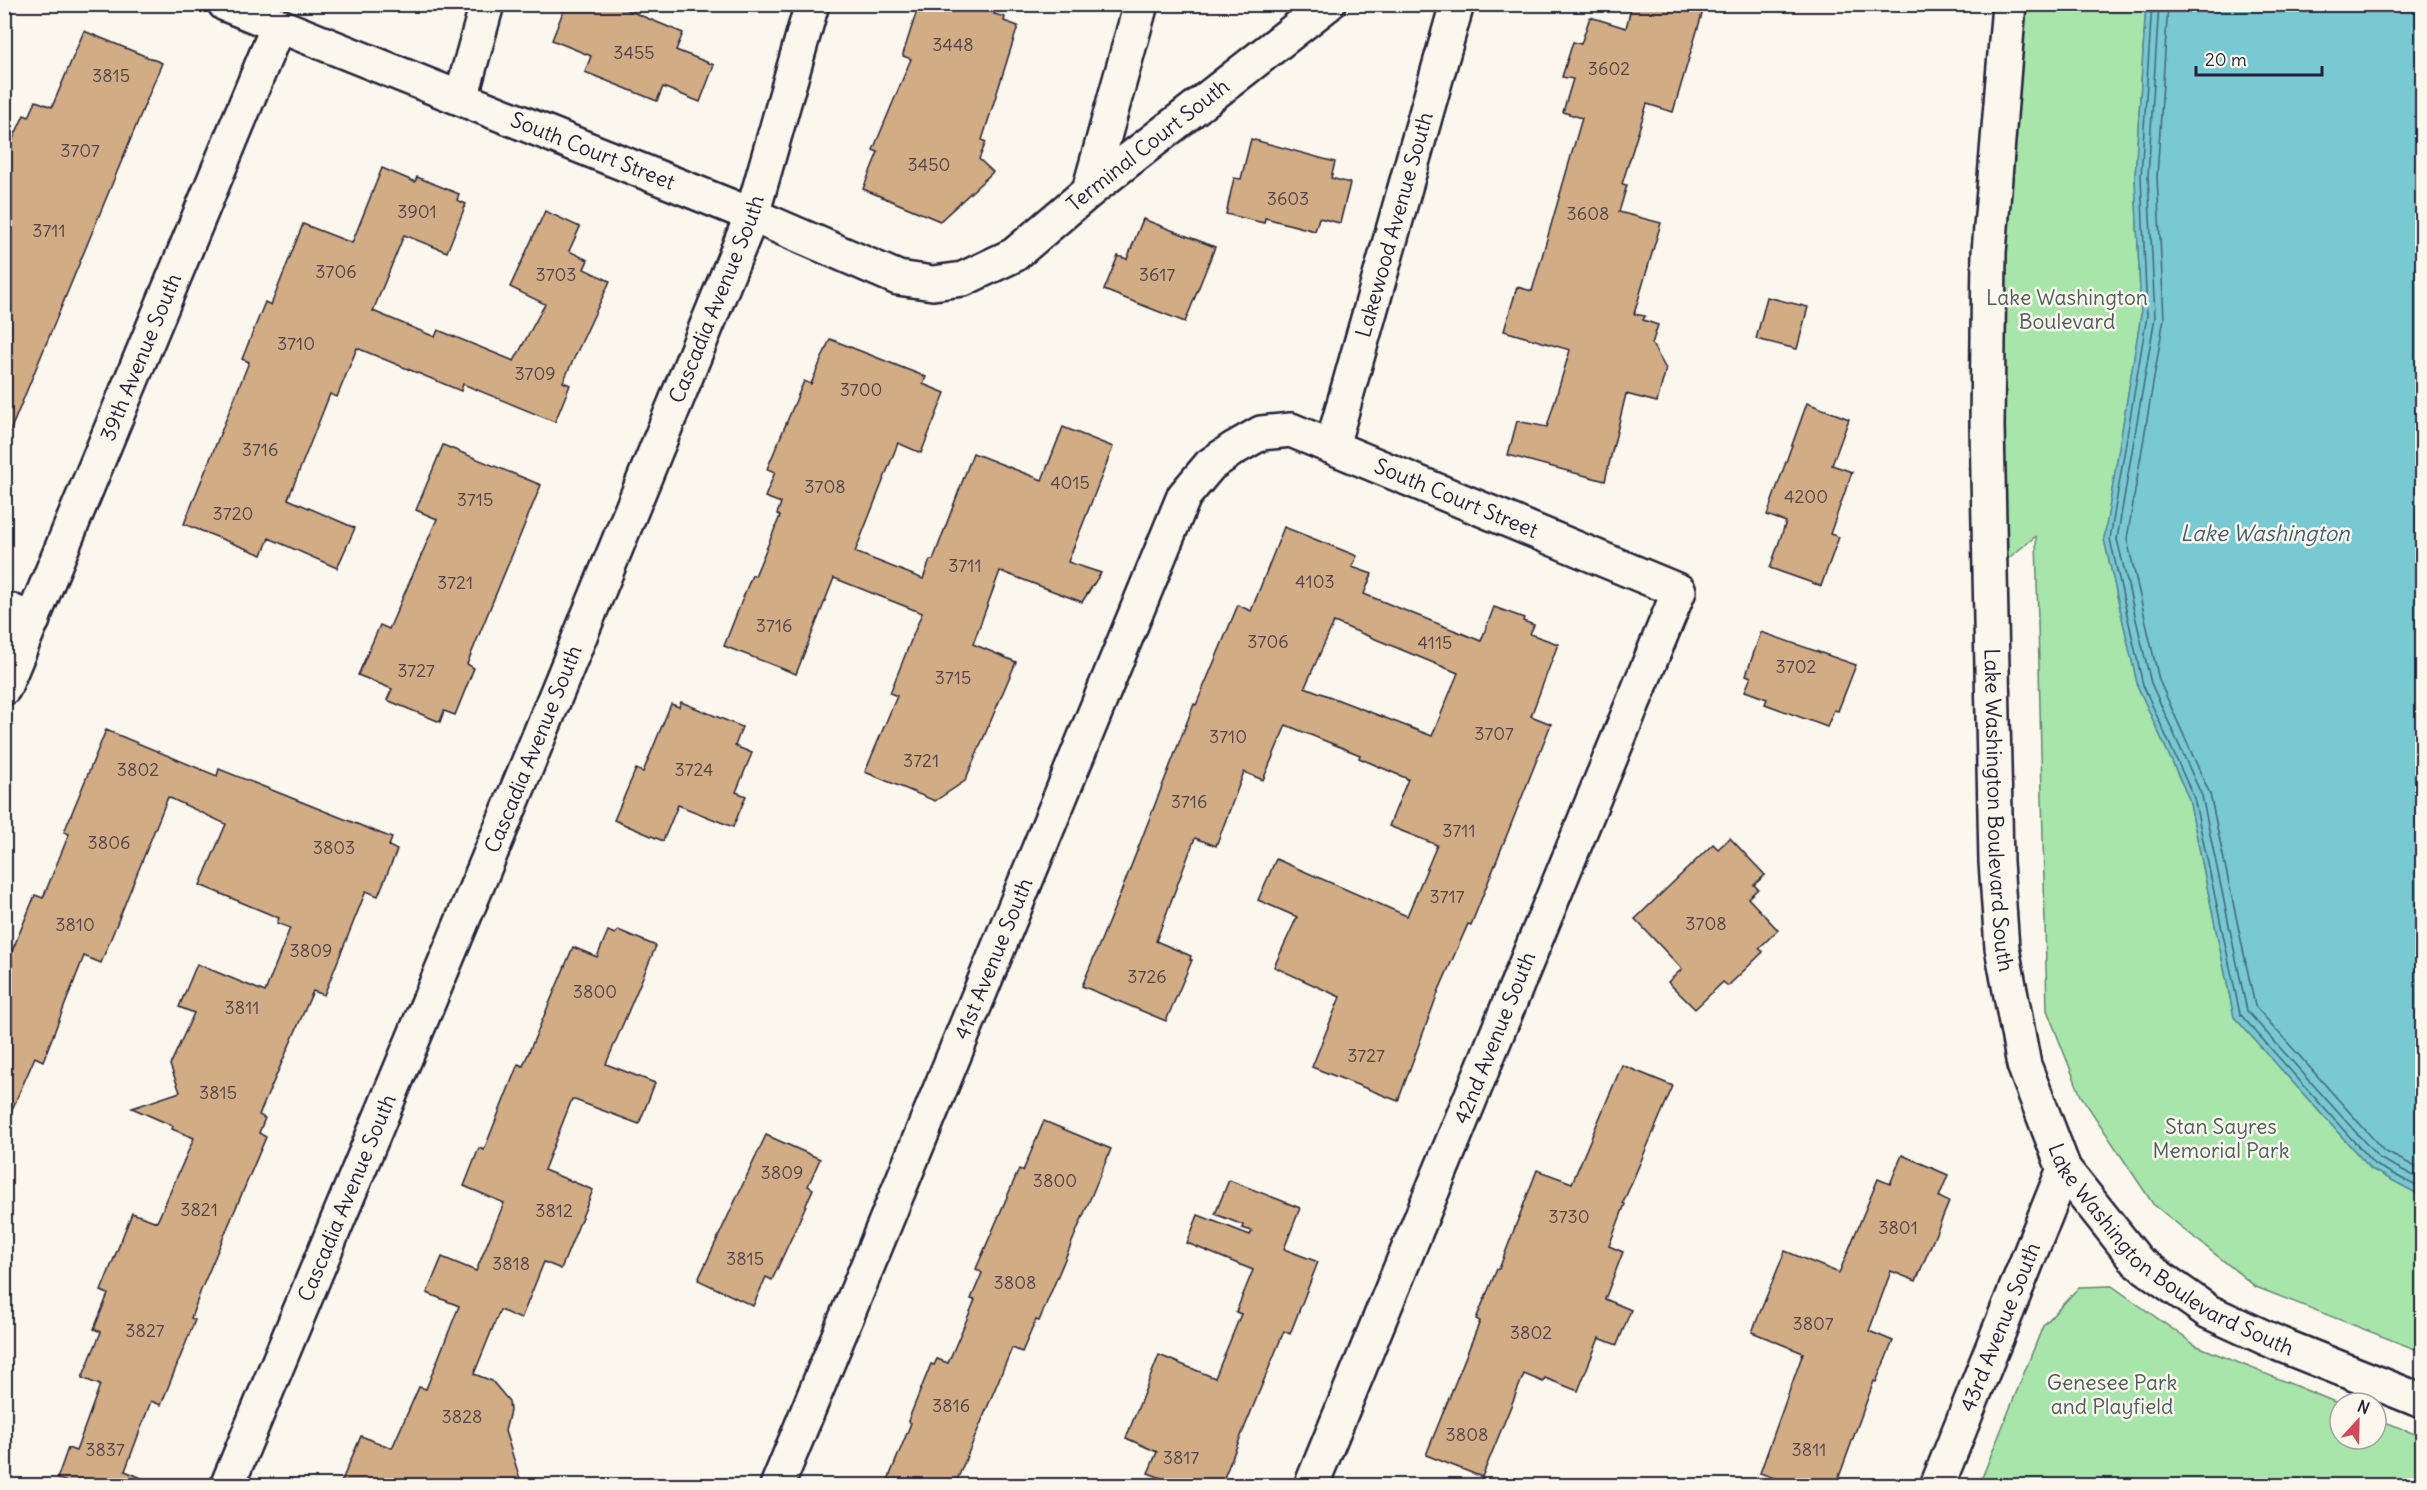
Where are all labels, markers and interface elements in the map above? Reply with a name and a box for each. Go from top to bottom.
house number: 3448 [932,33,974,56]
scale bar [2196,39,2322,77]
house number: 3455 [613,41,655,64]
text: 20 m [2205,48,2247,71]
house number: 3602 [1588,57,1630,80]
house number: 3815 [92,64,130,87]
street label: Terminal Court South [1061,72,1235,217]
street label: South Court Street [507,106,679,196]
street label: Lakewood Avenue South [1349,109,1439,340]
house number: 3707 [60,139,100,162]
house number: 3450 [908,153,950,176]
house number: 3603 [1267,187,1309,210]
street label: Cascadia Avenue South [663,192,770,407]
house number: 3901 [397,200,437,223]
house number: 3608 [1567,202,1609,225]
house number: 3711 [32,219,66,242]
house number: 3706 [315,260,357,283]
house number: 3703 [535,263,577,286]
house number: 3617 [1139,263,1175,286]
street label: 39th Avenue South [94,269,187,445]
park label: Lake Washington Boulevard [1986,284,2148,335]
house number: 3710 [277,332,315,355]
house number: 3709 [514,362,556,385]
house number: 3700 [840,378,882,401]
house number: 3716 [242,438,278,461]
street label: South Court Street [1371,452,1542,544]
house number: 4015 [1050,471,1090,494]
house number: 3708 [804,475,846,498]
house number: 4200 [1784,485,1828,508]
house number: 3715 [457,488,493,511]
house number: 3720 [213,502,253,525]
water label: Lake Washington [2180,519,2351,547]
house number: 3711 [948,554,982,577]
house number: 4103 [1295,570,1335,593]
house number: 3721 [437,571,473,594]
house number: 3716 [756,614,792,637]
house number: 3706 [1247,630,1289,653]
house number: 4115 [1418,631,1452,654]
street label: Cascadia Avenue South [478,641,588,857]
street label: Lake Washington Boulevard South [1979,648,2020,974]
house number: 3702 [1776,655,1817,678]
house number: 3727 [397,659,435,682]
house number: 3715 [935,666,971,689]
house number: 3707 [1474,722,1514,745]
house number: 3710 [1209,725,1247,748]
house number: 3721 [903,749,939,772]
house number: 3802 [117,758,159,781]
house number: 3724 [674,758,714,781]
house number: 3716 [1171,790,1207,813]
house number: 3711 [1442,819,1476,842]
house number: 3806 [88,831,130,854]
house number: 3803 [313,836,355,859]
street label: 41st Avenue South [948,874,1039,1043]
house number: 3717 [1429,885,1465,908]
house number: 3708 [1685,912,1727,935]
house number: 3810 [55,913,95,936]
house number: 3809 [290,939,332,962]
street label: 42nd Avenue South [1448,948,1541,1128]
house number: 3726 [1127,965,1167,988]
house number: 3800 [573,980,617,1003]
house number: 3811 [225,996,259,1019]
house number: 3727 [1347,1044,1385,1067]
house number: 3815 [199,1081,237,1104]
street label: Cascadia Avenue South [291,1090,402,1306]
park label: Stan Sayres Memorial Park [2153,1113,2289,1164]
street label: Lake Washington Boulevard South [2042,1139,2298,1361]
house number: 3809 [761,1161,803,1184]
house number: 3800 [1033,1169,1077,1192]
house number: 3821 [180,1198,218,1221]
house number: 3812 [535,1199,573,1222]
house number: 3730 [1548,1205,1590,1228]
house number: 3801 [1878,1216,1918,1239]
street label: 43rd Avenue South [1954,1238,2046,1416]
house number: 3815 [726,1247,764,1270]
house number: 3818 [492,1252,530,1275]
house number: 3808 [994,1271,1036,1294]
house number: 3807 [1792,1312,1834,1335]
house number: 3827 [125,1319,165,1342]
house number: 3802 [1510,1321,1552,1344]
park label: Genesee Park and Playfield [2047,1369,2177,1420]
north arrow [2328,1391,2388,1451]
house number: 3816 [932,1394,970,1417]
text: N [2355,1396,2372,1418]
house number: 3828 [442,1405,482,1428]
house number: 3808 [1446,1423,1488,1446]
house number: 3837 [85,1438,125,1461]
house number: 3811 [1792,1438,1826,1461]
house number: 3817 [1163,1446,1199,1469]

